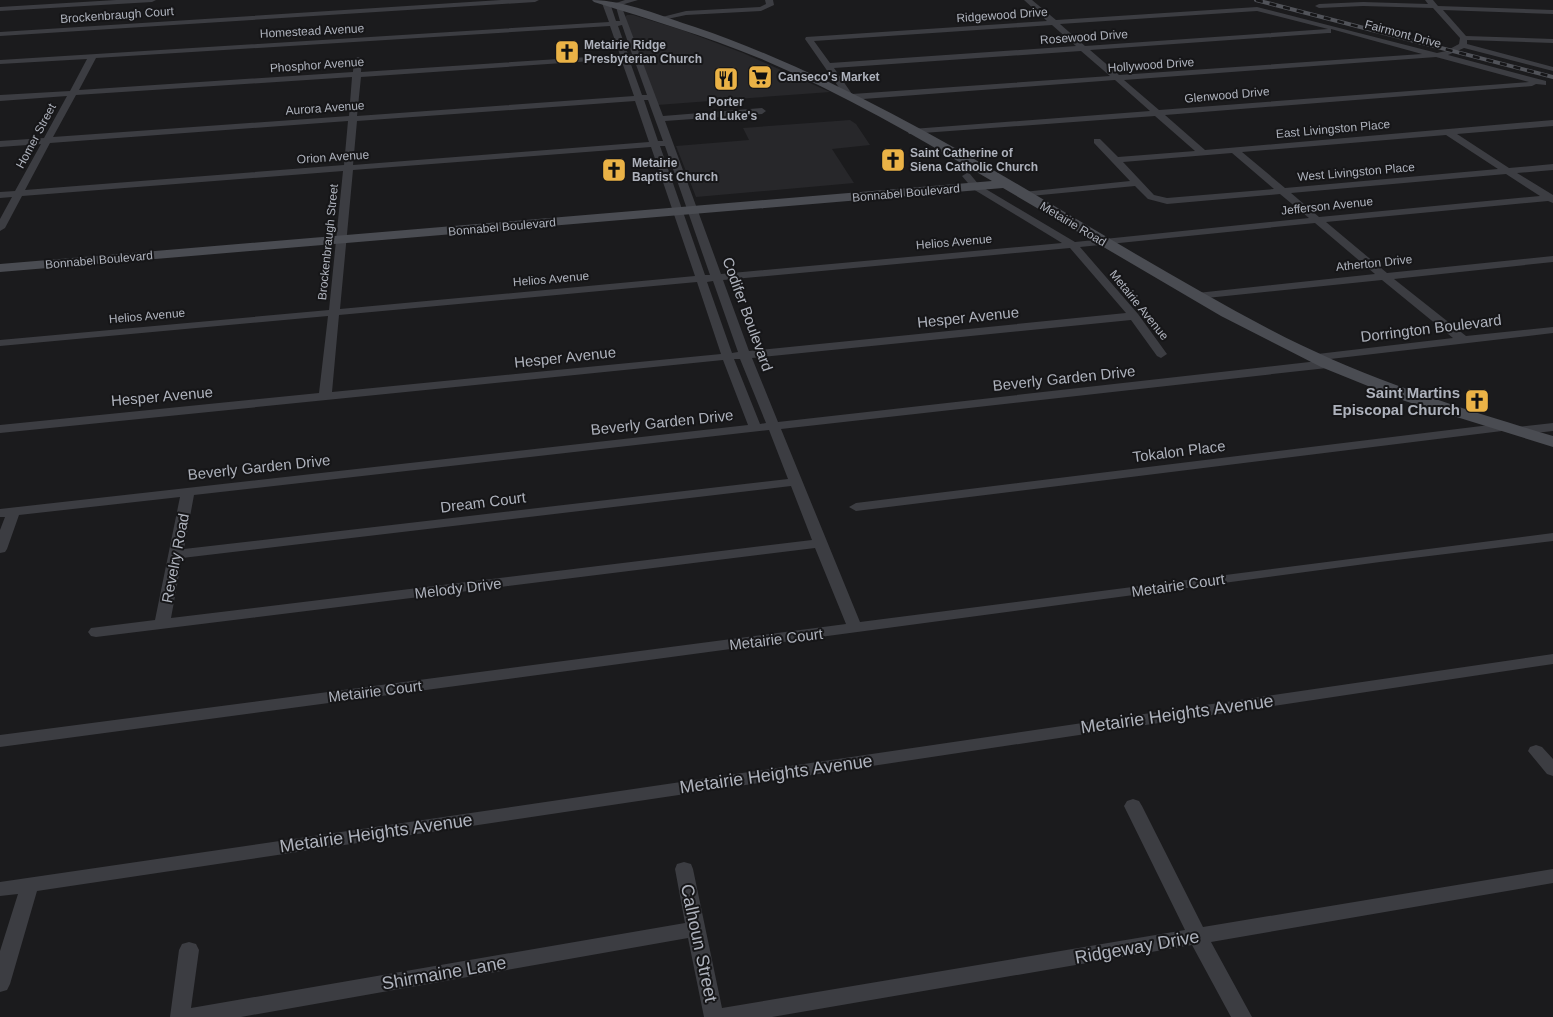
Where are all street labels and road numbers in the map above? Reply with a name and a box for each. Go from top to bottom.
street label: Brockenbraugh Court [60,4,175,26]
street label: Ridgewood Drive [956,5,1048,25]
street label: Fairmont Drive [1363,17,1443,51]
street label: Homestead Avenue [259,21,365,41]
street label: Rosewood Drive [1040,27,1129,47]
street label: Phosphor Avenue [269,55,365,75]
street label: Hollywood Drive [1107,55,1195,75]
street label: Glenwood Drive [1184,84,1270,106]
street label: Aurora Avenue [285,98,365,118]
street label: Homer Street [13,101,59,171]
street label: East Livingston Place [1275,117,1391,141]
street label: Orion Avenue [296,147,370,167]
street label: West Livingston Place [1297,160,1416,184]
street label: Bonnabel Boulevard [852,181,960,205]
street label: Brockenbraugh Street [315,183,341,301]
street label: Jefferson Avenue [1280,194,1374,218]
street label: Metairie Road [1037,199,1109,249]
street label: Bonnabel Boulevard [448,215,556,239]
street label: Helios Avenue [915,232,993,252]
street label: Bonnabel Boulevard [45,248,153,272]
street label: Atherton Drive [1335,252,1413,274]
street label: Codifer Boulevard [719,255,777,373]
street label: Metairie Avenue [1107,267,1172,343]
street label: Helios Avenue [512,269,590,289]
street label: Hesper Avenue [916,303,1020,331]
street label: Helios Avenue [108,306,186,326]
street label: Dorrington Boulevard [1360,311,1502,345]
street label: Hesper Avenue [513,343,617,371]
street label: Beverly Garden Drive [992,362,1136,394]
street label: Hesper Avenue [110,383,214,409]
street label: Beverly Garden Drive [590,406,734,438]
street label: Tokalon Place [1132,437,1226,465]
street label: Beverly Garden Drive [187,451,331,483]
street label: Dream Court [439,488,527,516]
street label: Revelry Road [158,512,192,604]
street label: Metairie Court [1130,570,1227,600]
street label: Melody Drive [414,574,502,602]
street label: Metairie Court [728,625,825,653]
street label: Metairie Court [327,677,424,705]
street label: Metairie Heights Avenue [1079,691,1275,737]
street label: Metairie Heights Avenue [678,751,874,797]
street label: Metairie Heights Avenue [278,810,474,856]
street label: Calhoun Street [677,882,721,1004]
street label: Ridgeway Drive [1073,926,1201,968]
street label: Shirmaine Lane [380,952,508,994]

